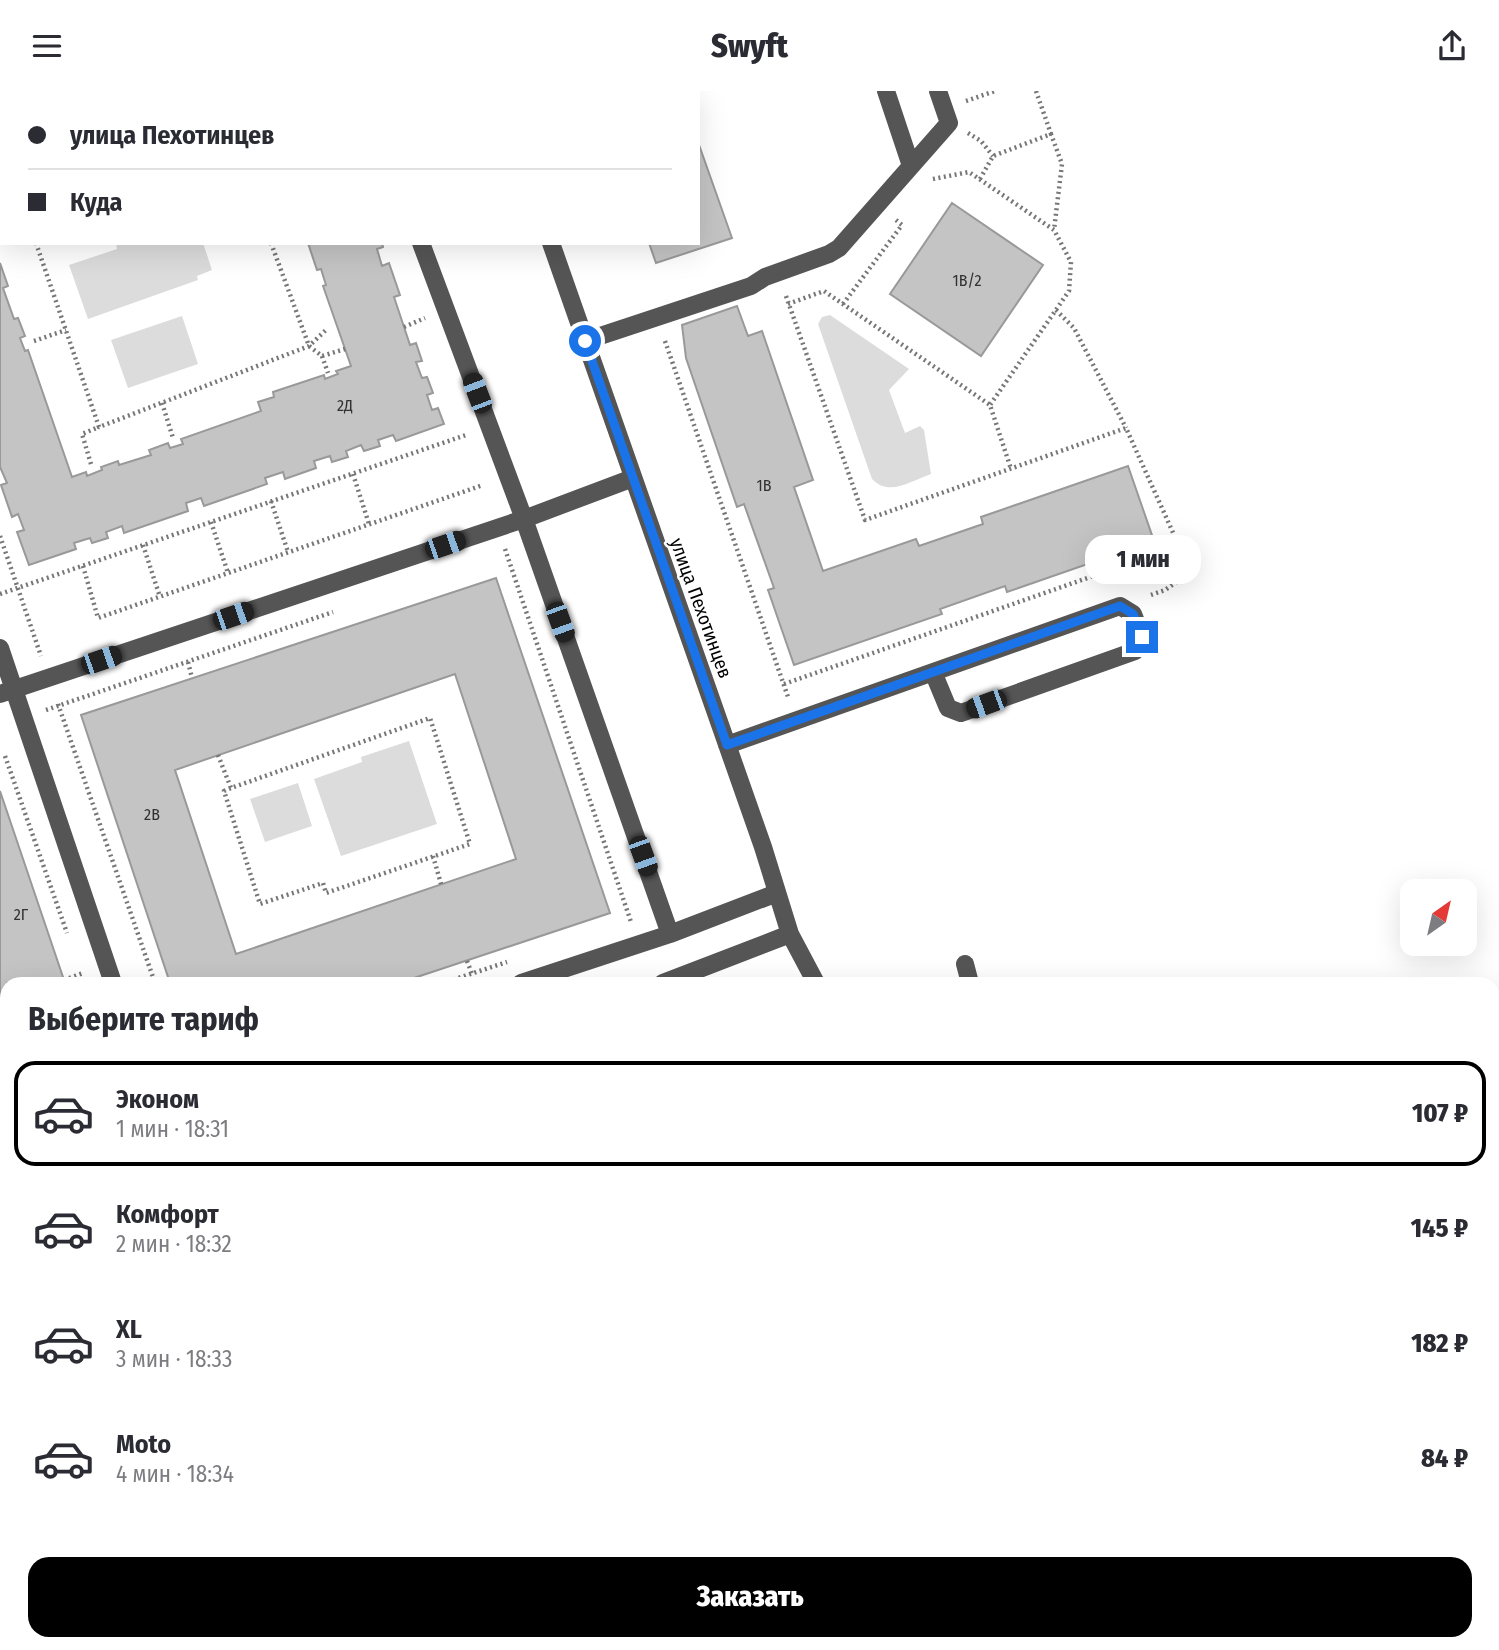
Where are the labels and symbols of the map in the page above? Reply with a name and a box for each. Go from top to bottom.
house number: 1В/2 [953,271,981,290]
route start [569,325,601,357]
car [460,370,495,416]
house number: 2Д [337,396,353,415]
house number: 1В [757,476,772,495]
car [422,528,469,562]
street label: улица Пехотинцев [665,535,737,681]
callout: 1 мин [1084,535,1200,585]
car [210,599,257,633]
car [543,599,578,645]
route end [1126,621,1158,653]
car [78,643,125,677]
car [963,687,1010,721]
house number: 2В [144,805,160,824]
car [626,833,661,879]
north arrow [1400,879,1477,955]
house number: 2Г [14,905,29,924]

